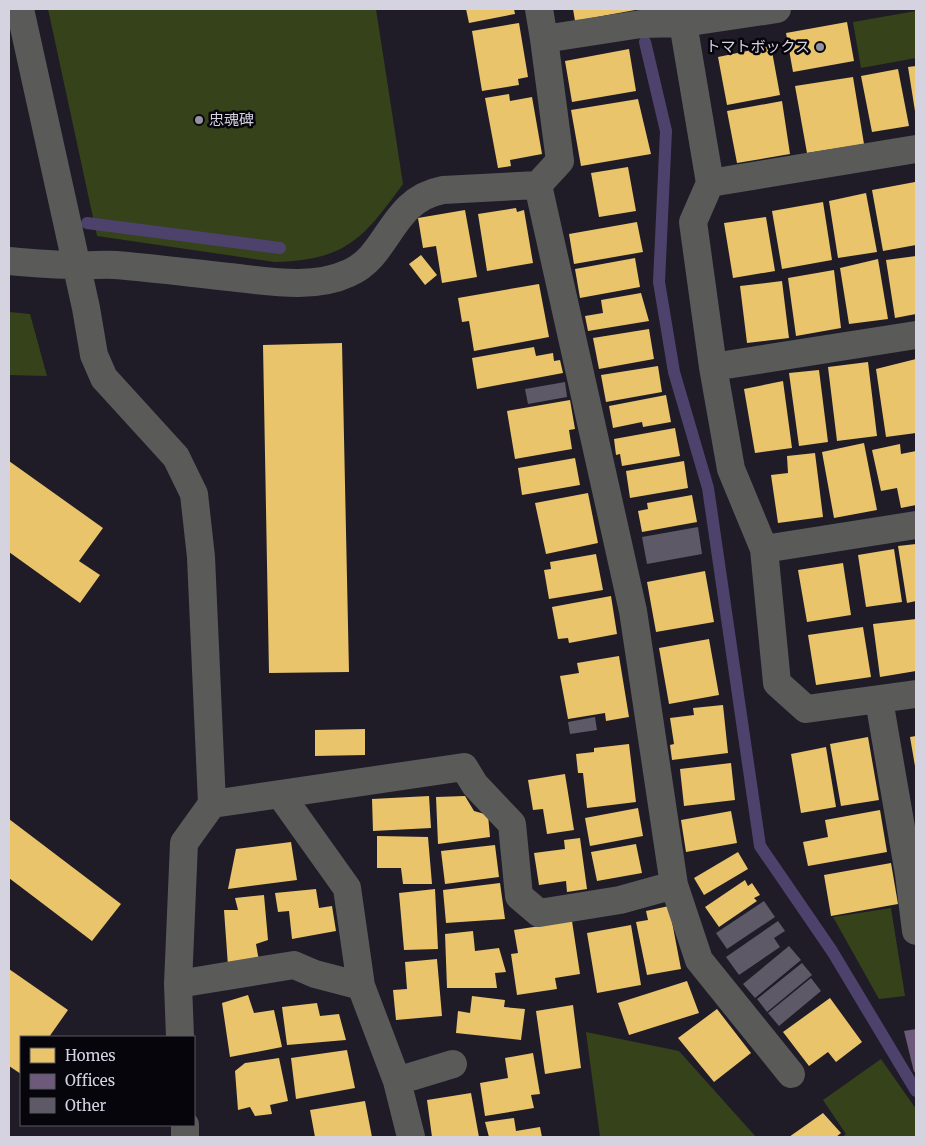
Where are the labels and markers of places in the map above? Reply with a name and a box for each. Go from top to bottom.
place label: トマトボックス [705,37,810,56]
marker: トマトボックス [814,41,826,53]
place label: 忠魂碑 [209,110,254,129]
marker: 忠魂碑 [193,114,205,126]

